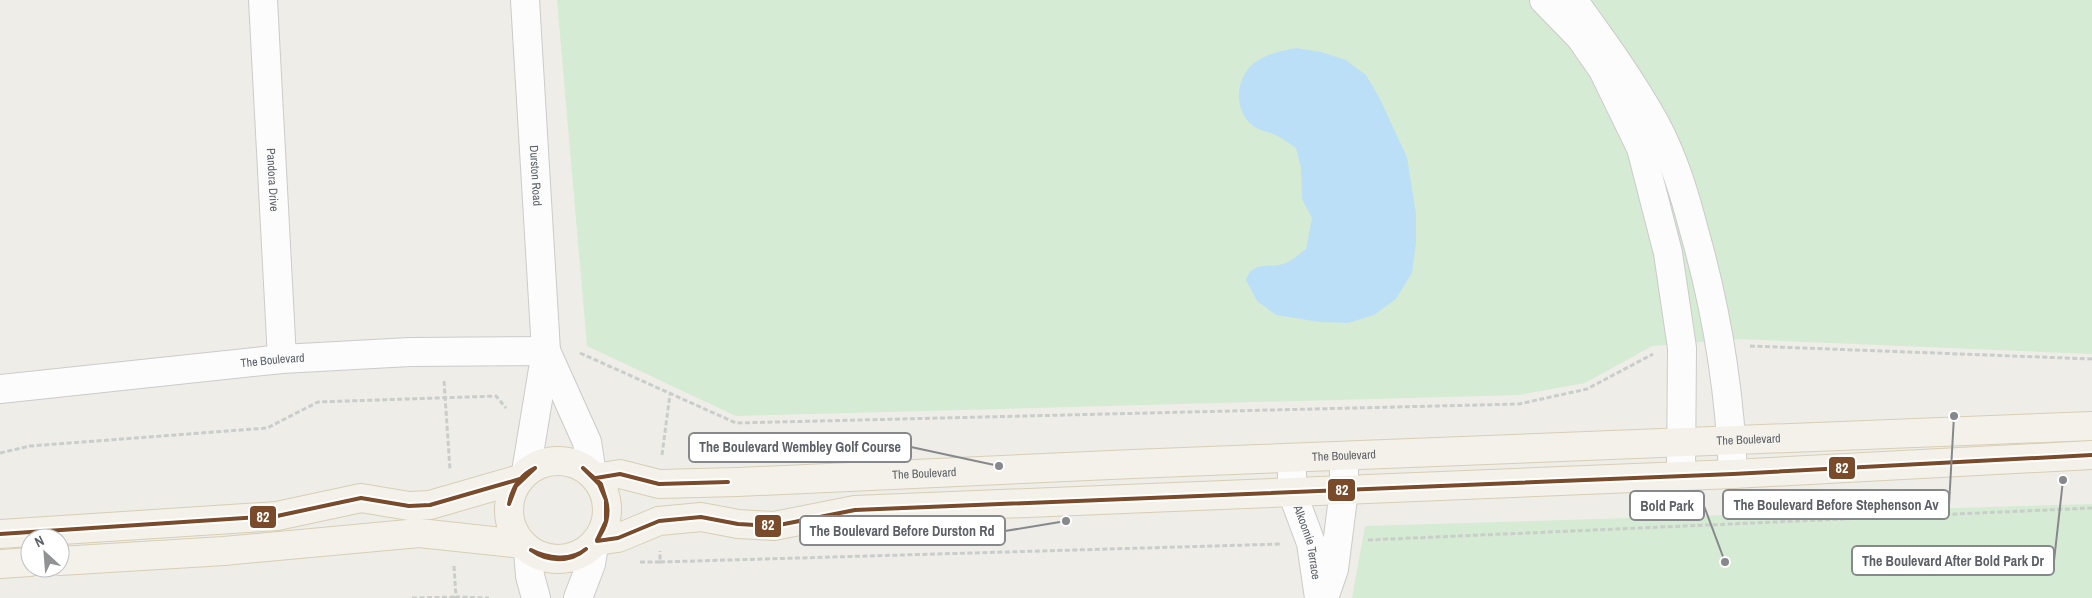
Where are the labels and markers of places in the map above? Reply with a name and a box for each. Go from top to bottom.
callout: The Boulevard Wembley Golf Course [689,433,911,462]
callout: The Boulevard Before Stephenson Av [1723,490,1949,519]
callout: Bold Park [1630,491,1704,520]
callout: The Boulevard Before Durston Rd [800,516,1005,545]
callout: The Boulevard After Bold Park Dr [1852,546,2054,575]

